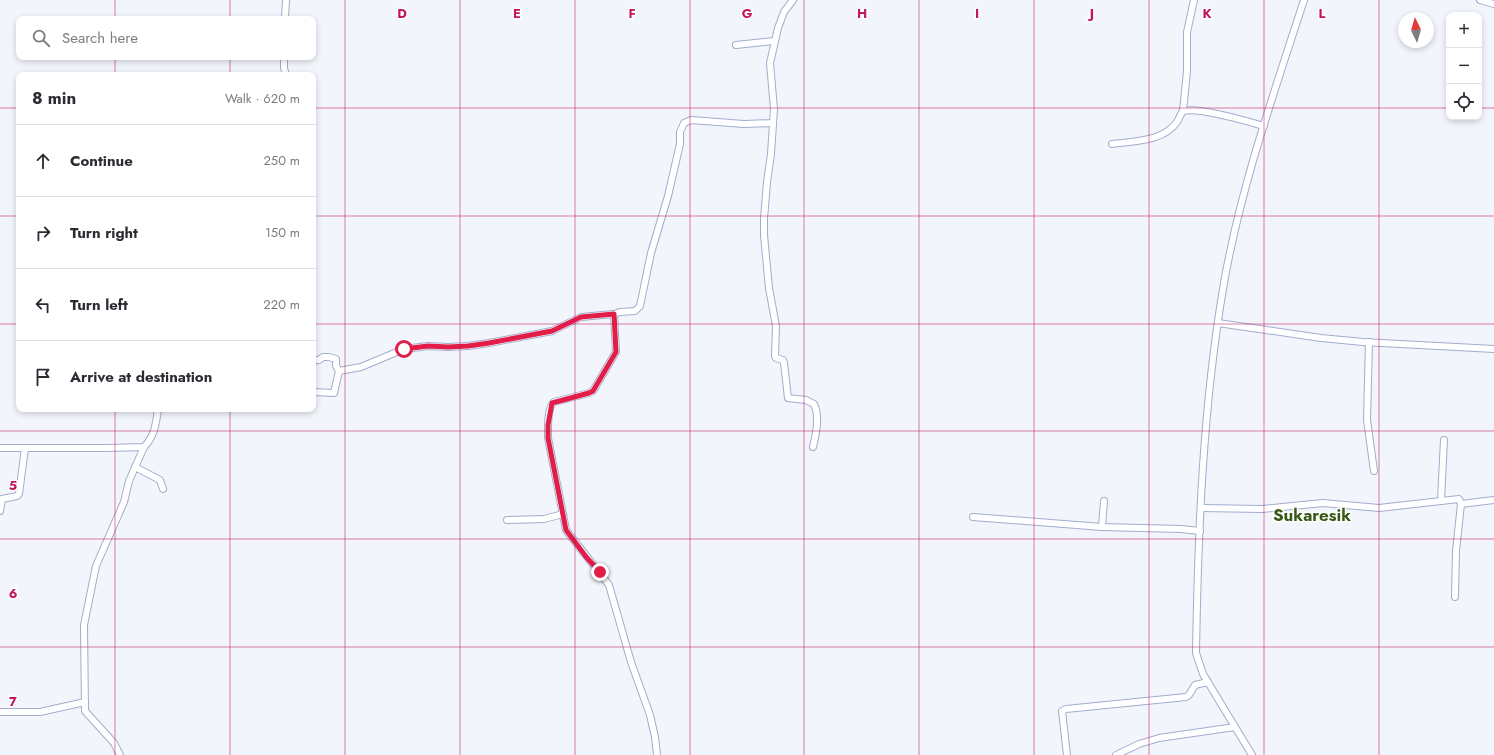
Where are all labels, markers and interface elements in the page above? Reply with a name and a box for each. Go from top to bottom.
text: D [397,4,407,23]
text: E [513,4,521,23]
text: F [628,4,636,23]
text: G [742,4,753,23]
text: H [857,4,867,23]
text: I [975,4,979,23]
text: J [1087,4,1094,23]
text: K [1202,4,1212,23]
text: L [1319,4,1326,23]
north arrow [1398,12,1434,48]
map controls [1446,12,1482,120]
button: + [1446,12,1482,48]
search box [16,16,316,60]
icon: search [30,27,52,49]
text: Search here [62,27,138,49]
button: − [1446,48,1482,84]
button: locate [1446,84,1482,120]
text: 8 min [32,86,76,110]
text: Walk · 620 m [225,89,300,108]
icon: ahead [32,150,54,172]
text: Continue [70,150,133,172]
text: 250 m [263,151,300,170]
icon: right [32,222,54,244]
text: Turn right [70,222,138,244]
text: 150 m [265,223,300,242]
icon: left [32,294,54,316]
text: Turn left [70,294,128,316]
text: 220 m [263,295,300,314]
route start [395,340,413,358]
icon: arrive [32,366,54,388]
text: Arrive at destination [70,366,212,388]
text: 5 [9,476,17,495]
district label: Sukaresik [1273,503,1351,527]
route end [591,563,609,581]
text: 6 [9,584,18,603]
text: 7 [9,692,17,711]

